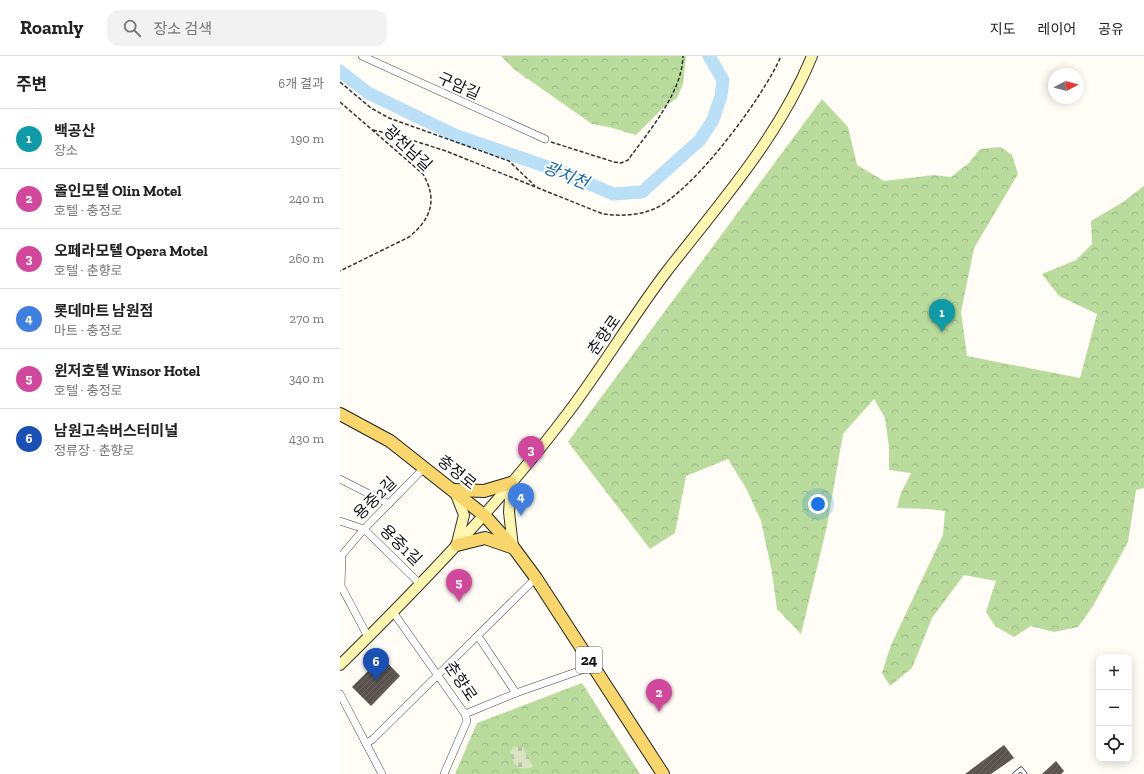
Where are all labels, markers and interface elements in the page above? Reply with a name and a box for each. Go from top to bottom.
search box [107,10,387,46]
text: Roamly [20,16,83,39]
icon: search [121,17,143,39]
text: 장소 검색 [153,20,212,38]
text: 지도 [990,21,1016,38]
text: 레이어 [1038,21,1076,38]
text: 공유 [1098,21,1124,38]
street label: 구암길 [435,68,483,104]
north arrow [1048,68,1084,104]
text: 주변 [16,74,47,94]
text: 6개 결과 [278,76,324,91]
street label: 광천남길 [380,121,436,175]
text: 백공산 [54,122,95,140]
text: 1 [26,131,32,146]
text: 190 m [290,131,324,146]
text: 장소 [54,143,78,158]
water label: 광치천 [541,157,594,194]
text: 올인모텔 Olin Motel [54,182,182,200]
text: 2 [26,191,32,206]
text: 240 m [289,191,324,206]
text: 호텔 · 충정로 [54,203,123,218]
text: 오페라모텔 Opera Motel [54,242,208,260]
text: 3 [26,251,32,266]
text: 260 m [289,251,324,266]
text: 호텔 · 춘향로 [54,263,123,278]
pin: 1 [929,299,955,332]
text: 롯데마트 남원점 [54,302,153,320]
text: 4 [25,311,33,326]
text: 270 m [290,311,324,326]
street label: 춘향로 [584,311,625,359]
text: 마트 · 충정로 [54,323,123,338]
text: 윈저호텔 Winsor Hotel [54,362,200,380]
text: 5 [26,371,32,386]
text: 340 m [289,371,324,386]
text: 호텔 · 충정로 [54,383,123,398]
text: 남원고속버스터미널 [54,422,178,440]
text: 6 [26,431,32,446]
text: 430 m [289,431,324,446]
pin: 3 [518,436,544,469]
text: 정류장 · 춘향로 [54,443,135,458]
street label: 충정로 [434,451,480,493]
street label: 용중2길 [350,473,400,523]
pin: 4 [508,483,534,516]
your location [808,494,828,514]
street label: 용중1길 [376,521,426,569]
pin: 5 [446,569,472,602]
road number: 24 [576,647,602,673]
pin: 6 [363,648,389,681]
map controls [1096,654,1132,762]
button: + [1096,654,1132,690]
street label: 춘향로 [441,657,481,705]
pin: 2 [646,679,672,712]
button: − [1096,690,1132,726]
button: locate [1096,726,1132,762]

